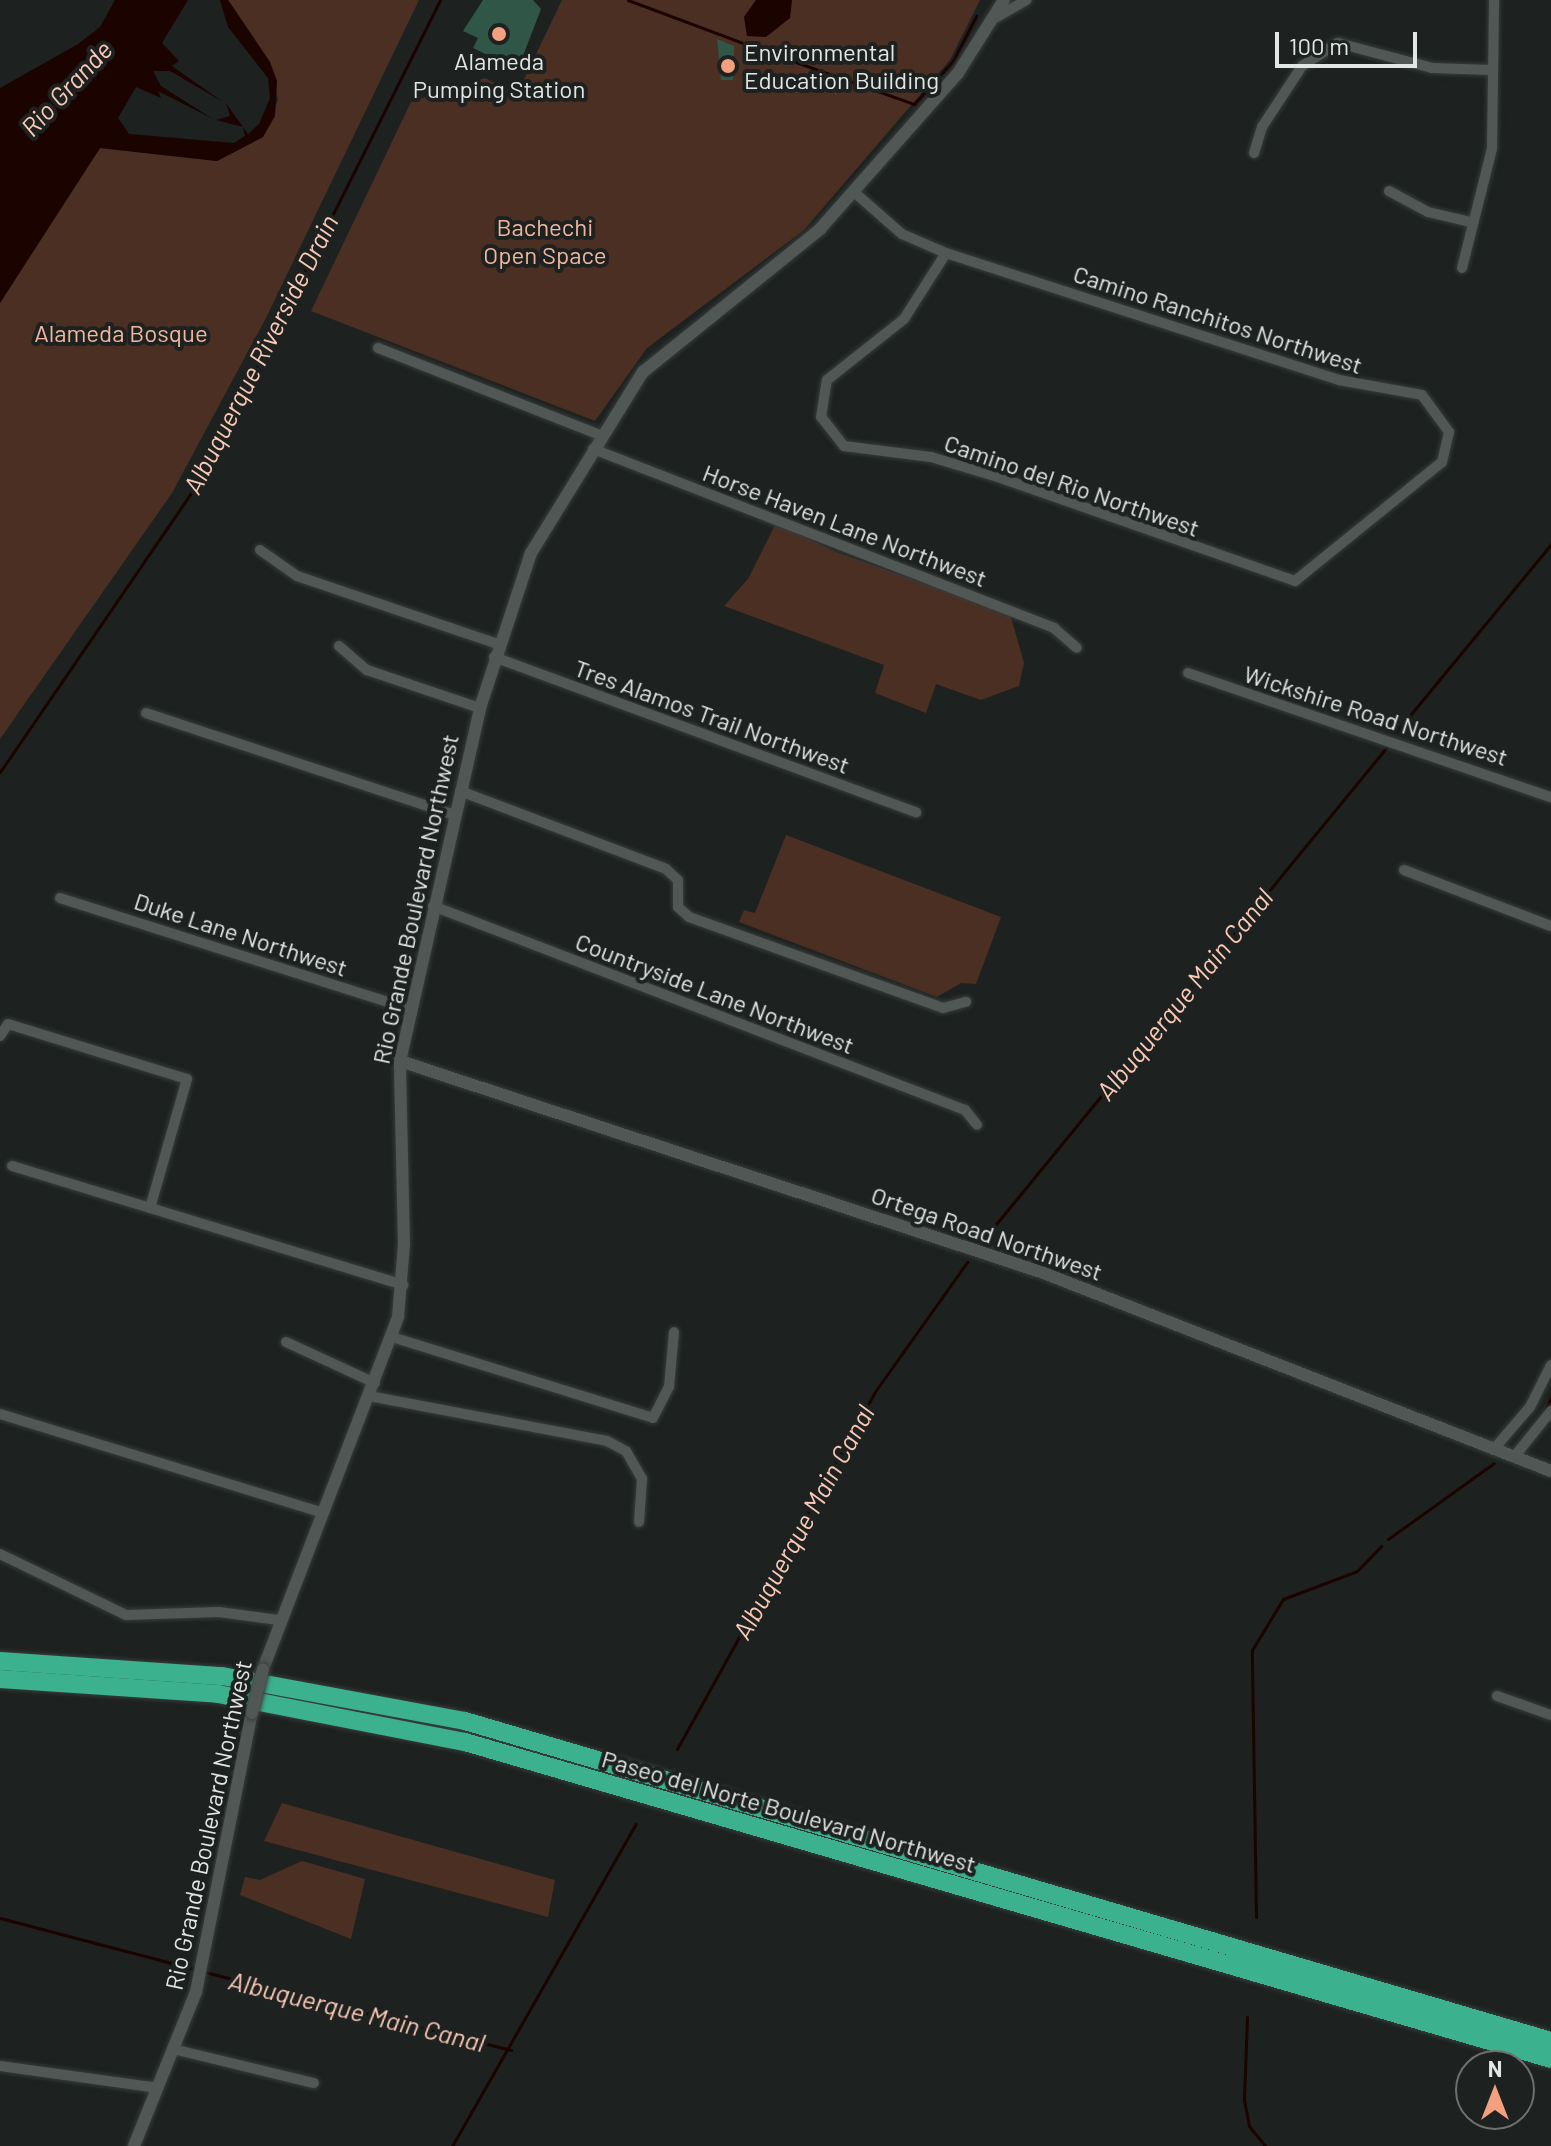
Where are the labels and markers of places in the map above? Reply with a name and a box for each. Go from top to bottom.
marker: Alameda Pumping Station [490,25,508,43]
place label: Environmental Education Building [744,38,939,94]
place label: Alameda Pumping Station [413,47,585,103]
marker: Environmental Education Building [719,57,737,75]

